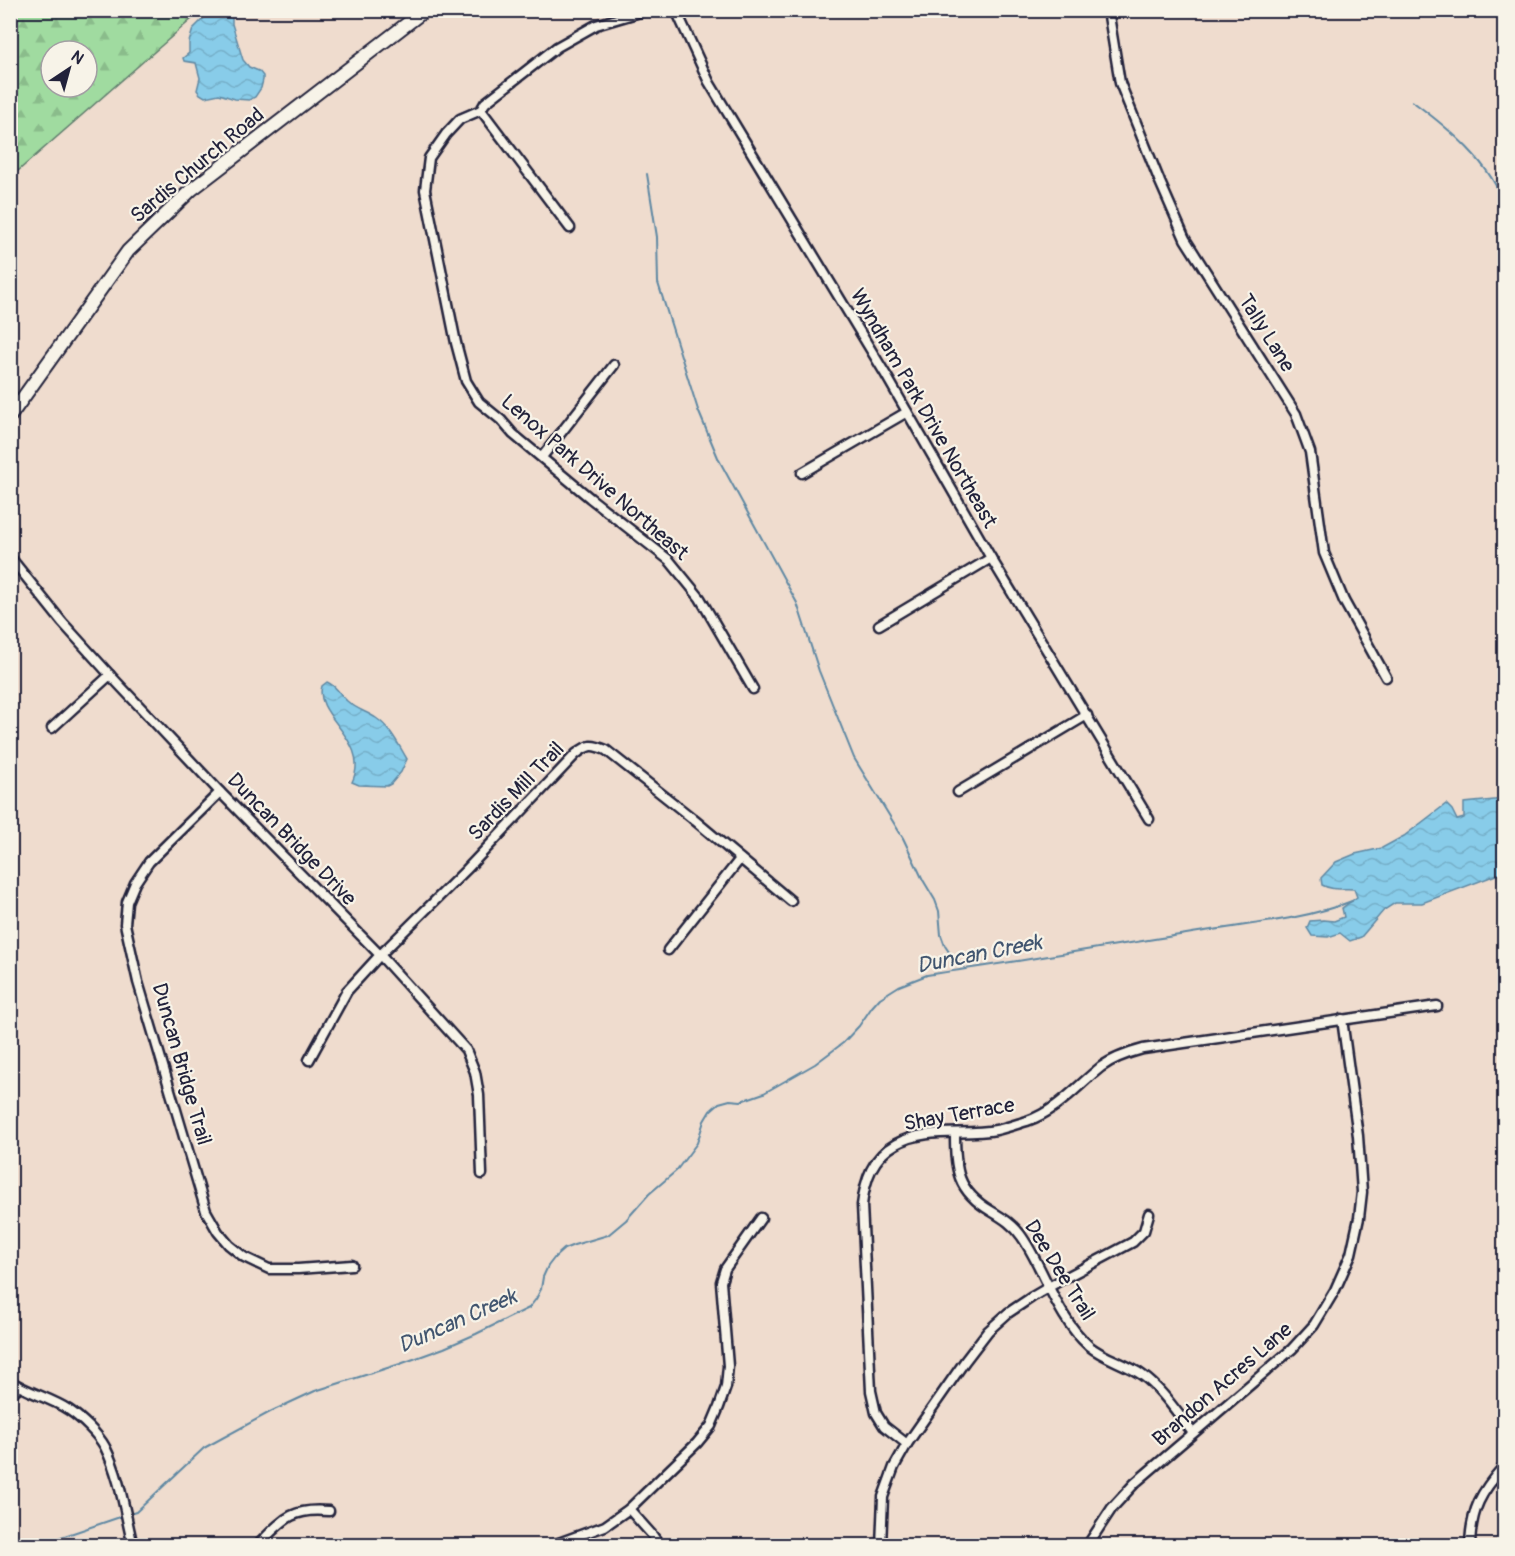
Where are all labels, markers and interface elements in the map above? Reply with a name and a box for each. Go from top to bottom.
north arrow [39,39,99,99]
text: N [67,46,88,69]
street label: Sardis Church Road [125,102,270,229]
street label: Wyndham Park Drive Northeast [844,284,1003,533]
street label: Tally Lane [1232,289,1301,378]
street label: Lenox Park Drive Northeast [495,388,695,567]
street label: Sardis Mill Trail [462,736,570,847]
street label: Duncan Bridge Drive [221,767,363,912]
water label: Duncan Creek [914,928,1046,980]
street label: Duncan Bridge Trail [145,980,218,1148]
street label: Shay Terrace [902,1091,1017,1138]
street label: Dee Dee Trail [1018,1215,1101,1326]
water label: Duncan Creek [394,1282,523,1359]
street label: Brandon Acres Lane [1147,1316,1298,1453]

